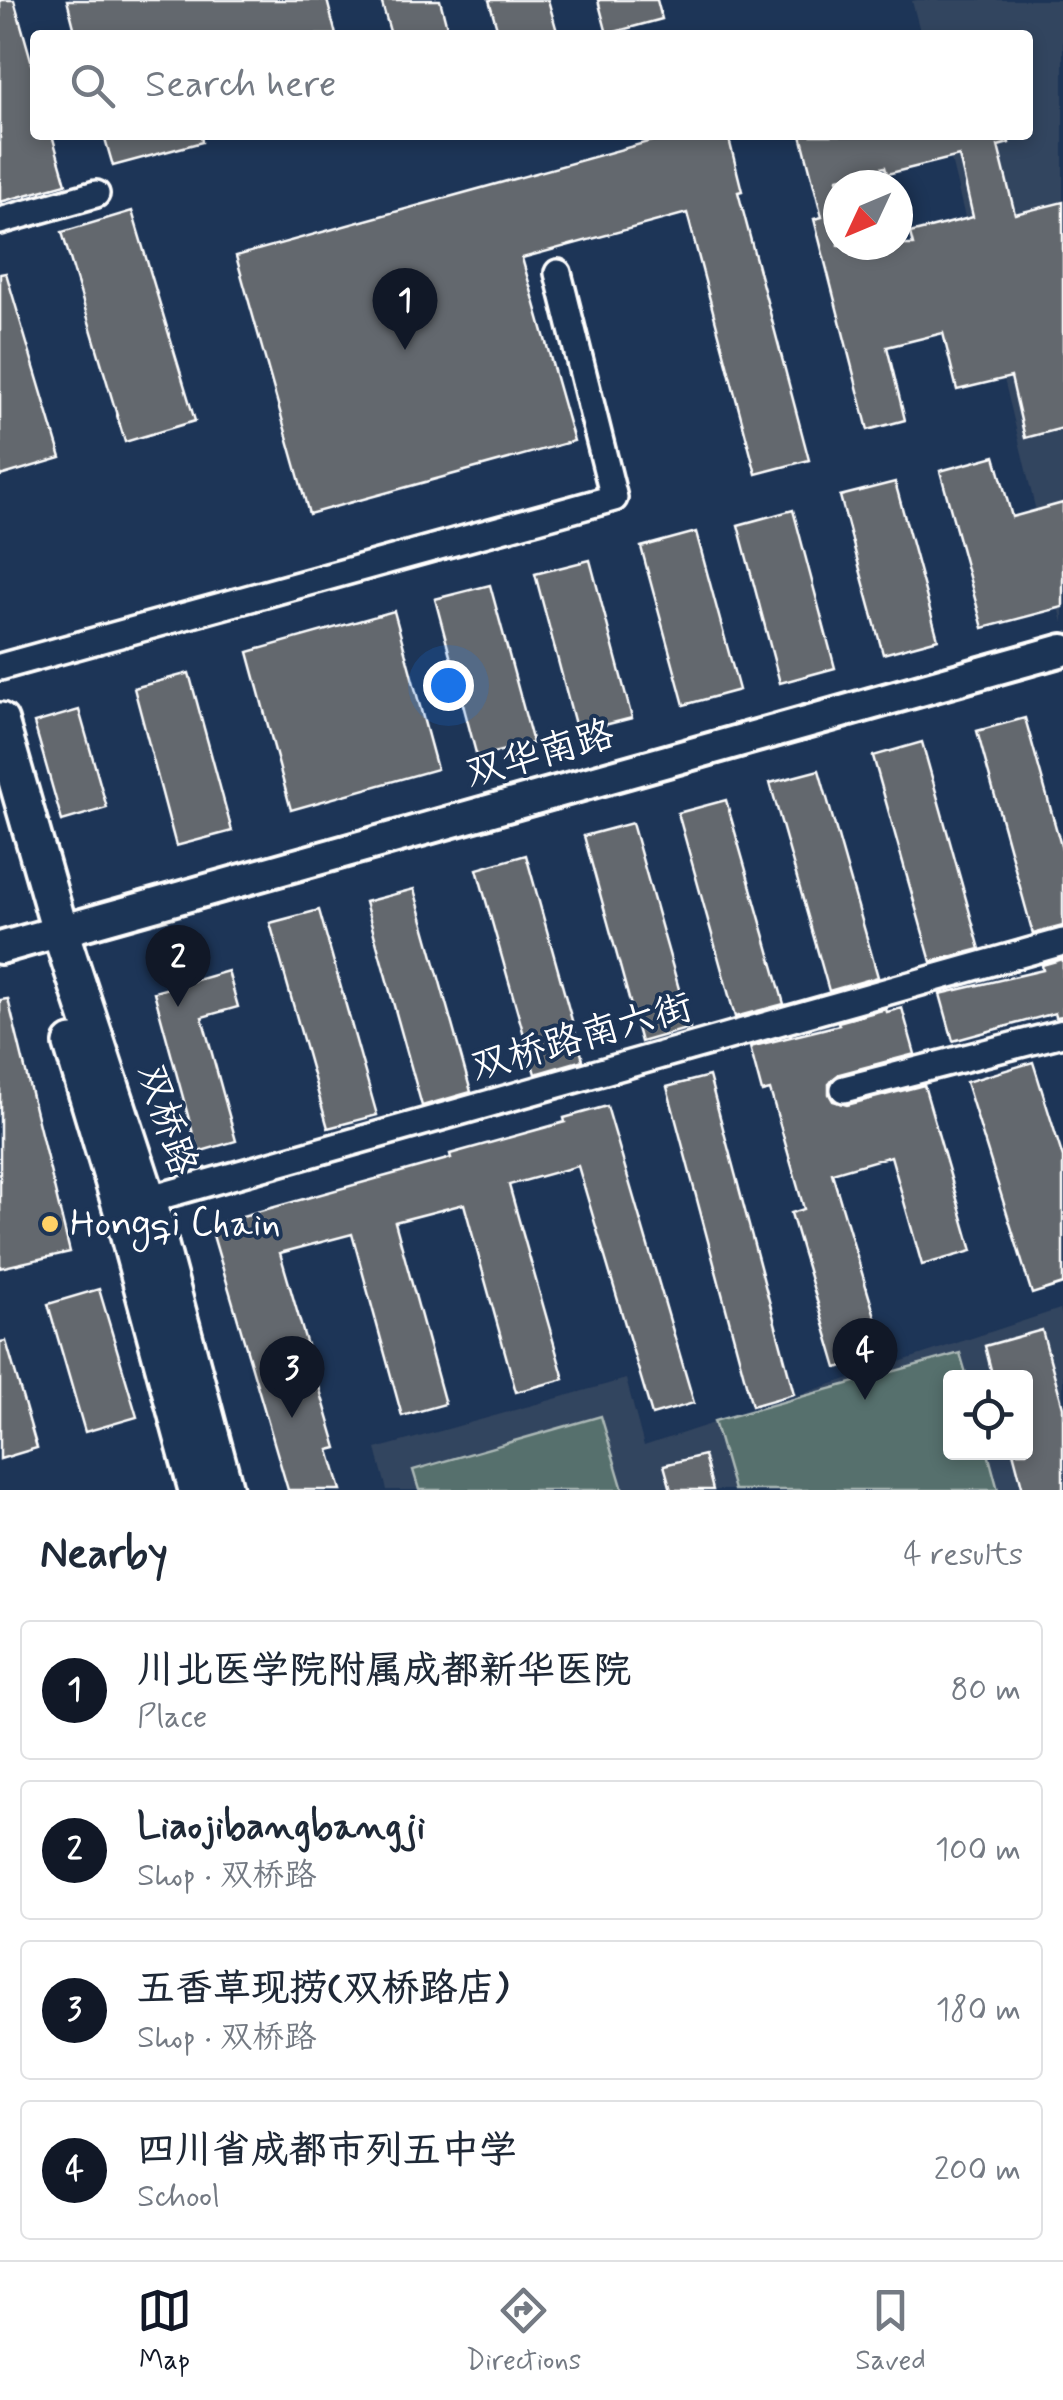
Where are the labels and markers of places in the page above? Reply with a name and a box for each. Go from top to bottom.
pin: 1 [372,268,438,350]
pin: 2 [146,924,210,1007]
place label: Hongqi Chain [70,1200,281,1253]
marker: Hongqi Chain [39,1213,61,1235]
pin: 4 [832,1318,898,1400]
pin: 3 [260,1336,324,1418]

